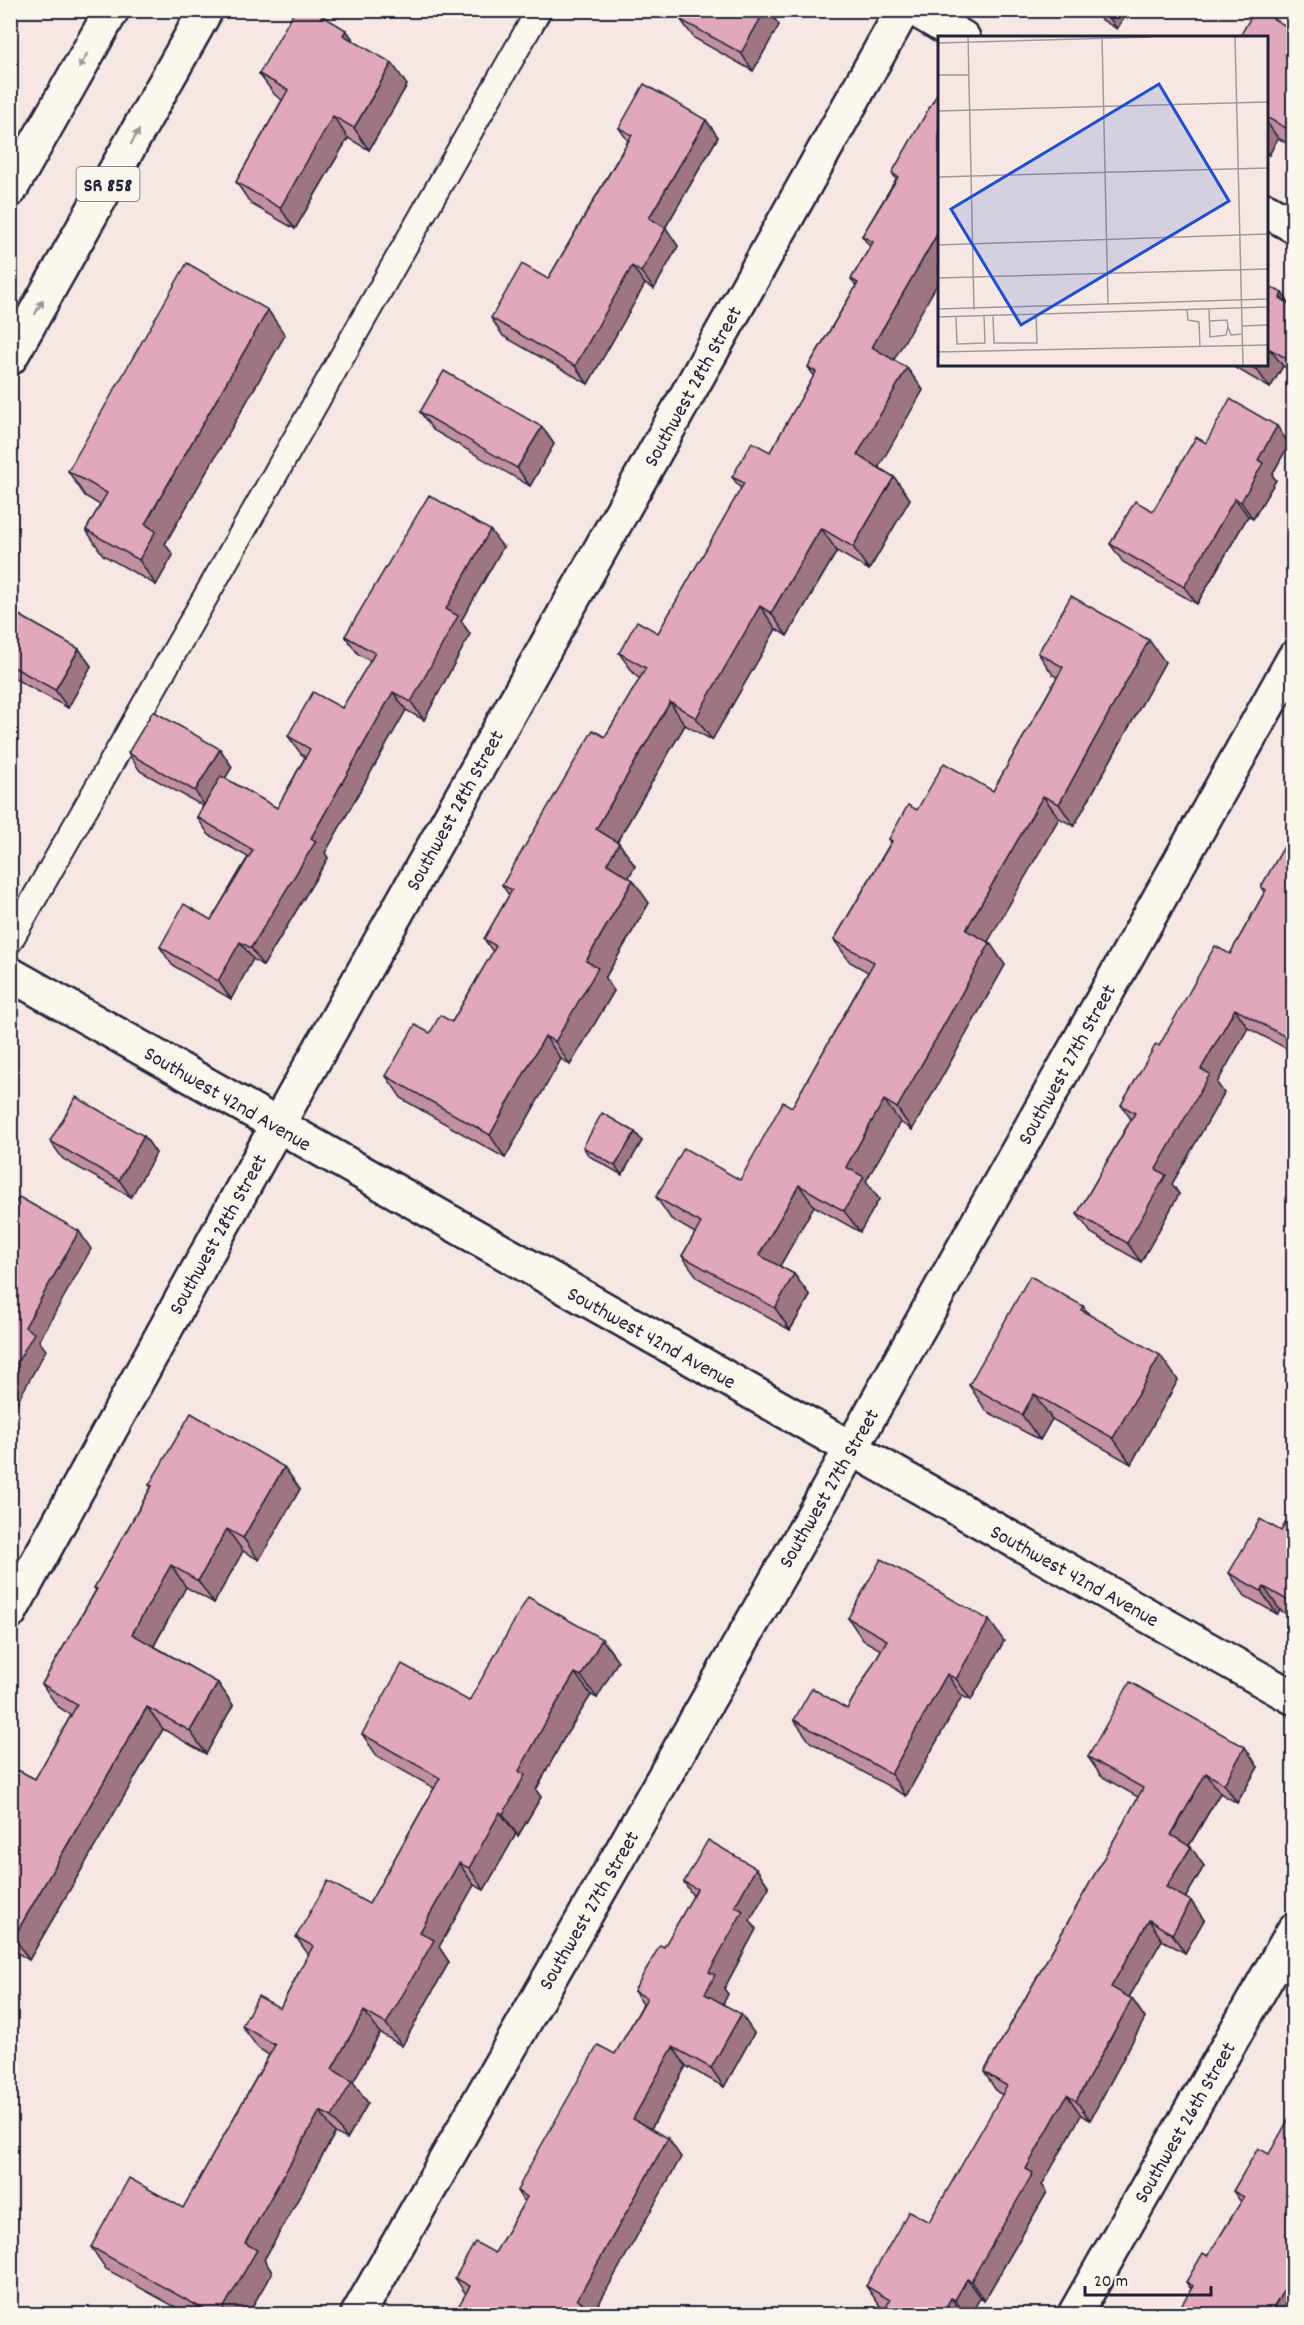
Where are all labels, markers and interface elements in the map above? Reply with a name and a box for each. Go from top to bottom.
inset map [938,36,1268,366]
one-way arrow [78,53,88,70]
one-way arrow [130,128,140,145]
road number: SR 858 [76,167,140,201]
one-way arrow [34,298,44,315]
street label: Southwest 28th Street [638,301,751,473]
street label: Southwest 28th Street [400,725,513,897]
street label: Southwest 27th Street [1012,979,1125,1151]
street label: Southwest 42nd Avenue [137,1040,316,1161]
street label: Southwest 28th Street [163,1149,276,1321]
street label: Southwest 42nd Avenue [561,1281,740,1399]
street label: Southwest 27th Street [773,1404,889,1575]
street label: Southwest 42nd Avenue [984,1519,1163,1637]
street label: Southwest 27th Street [533,1826,649,1997]
street label: Southwest 26th Street [1128,2037,1245,2210]
scale bar [1085,2259,1211,2297]
text: 20 m [1094,2270,1128,2295]

